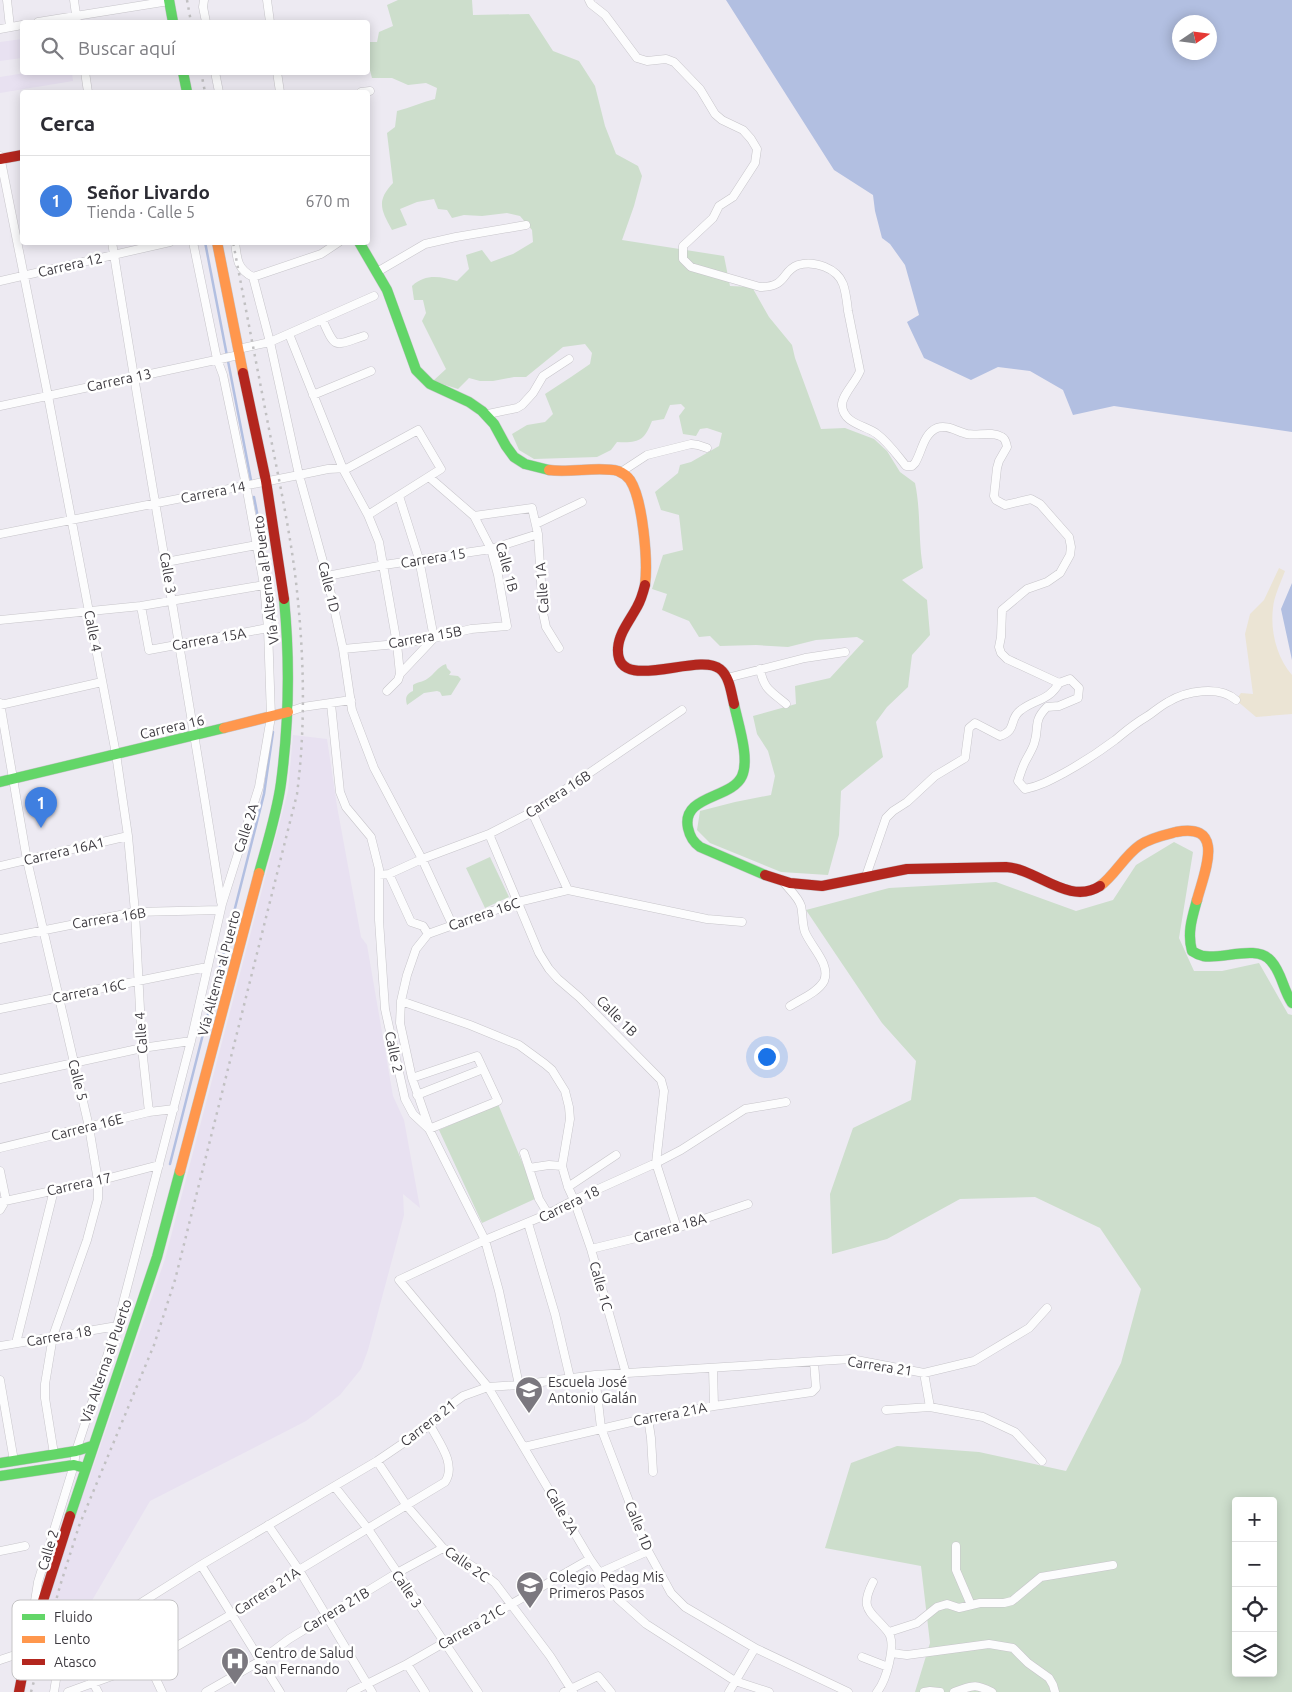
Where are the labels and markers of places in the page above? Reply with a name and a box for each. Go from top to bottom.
pin: 1 [25,787,57,828]
place label: Escuela José Antonio Galán [548,1374,637,1406]
school or university icon: Escuela José Antonio Galán [514,1375,544,1414]
place label: Colegio Pedag Mis Primeros Pasos [549,1569,664,1601]
school or university icon: Colegio Pedag Mis Primeros Pasos [515,1570,545,1609]
place label: Centro de Salud San Fernando [254,1645,354,1677]
hospital icon: Centro de Salud San Fernando [220,1646,250,1685]

